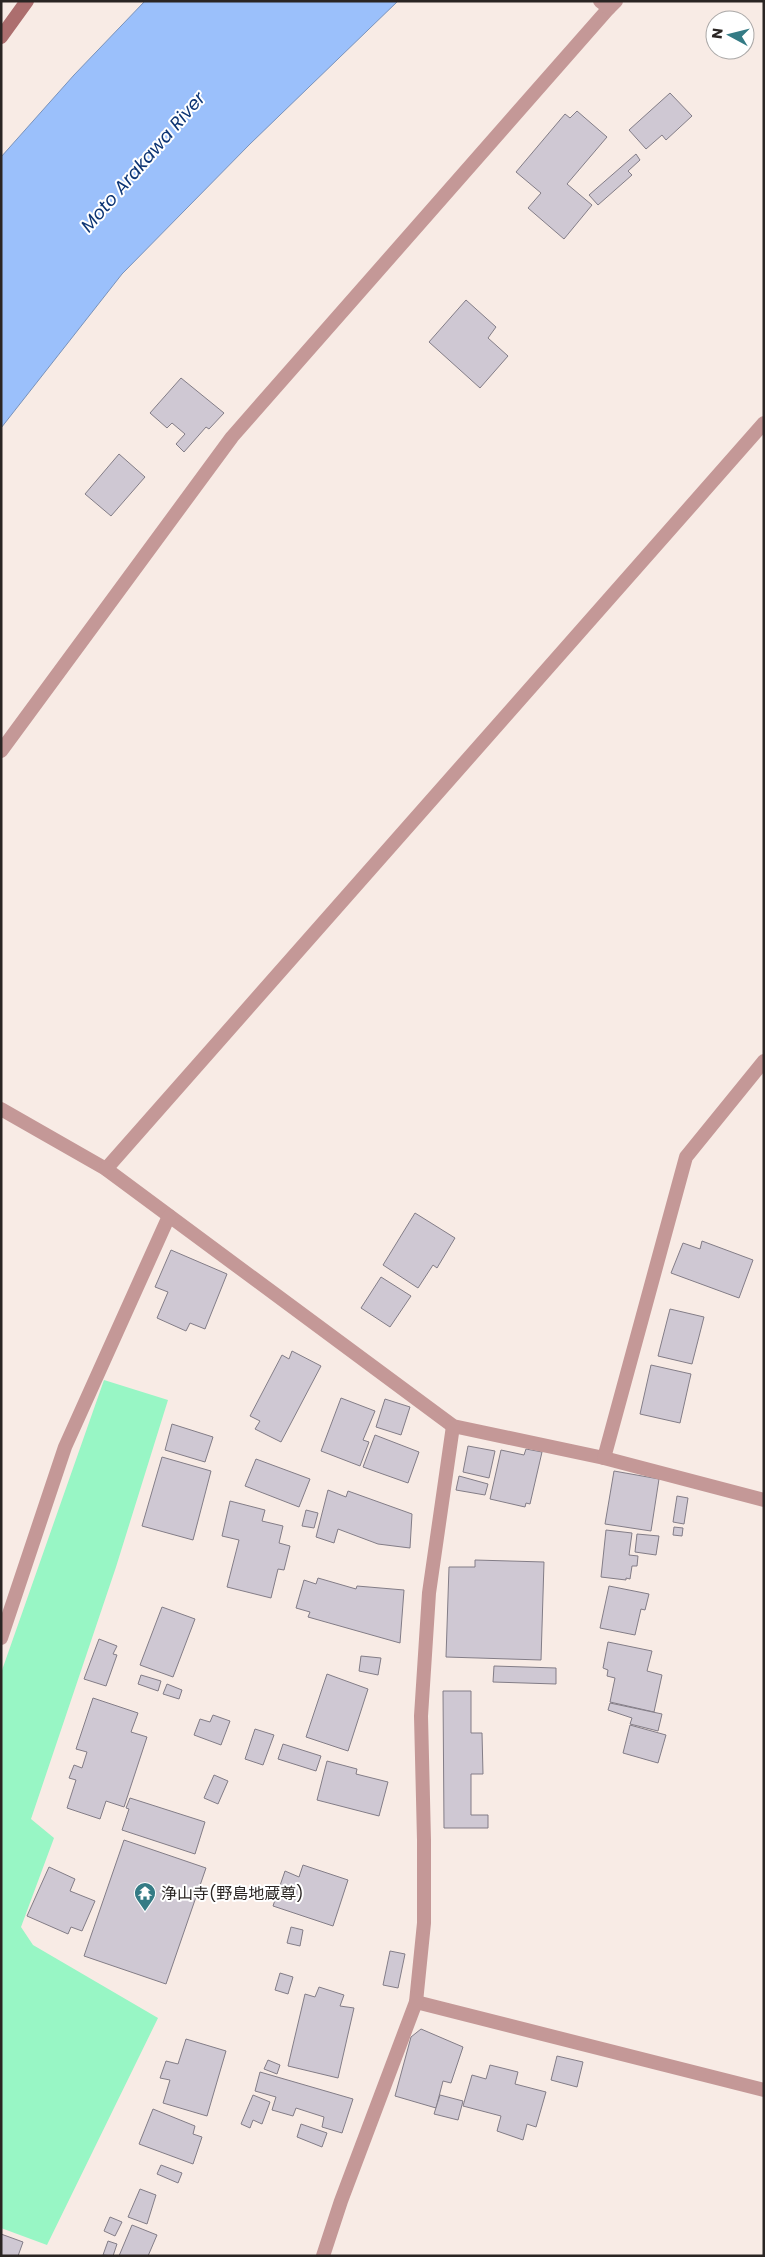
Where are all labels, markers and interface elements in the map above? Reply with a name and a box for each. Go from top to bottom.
north arrow [705,10,755,60]
text: N [707,27,728,40]
water label: Moto Arakawa River [75,85,211,237]
temple icon: 浄山寺(野島地蔵尊) [133,1881,157,1912]
place label: 浄山寺(野島地蔵尊) [161,1882,304,1905]

